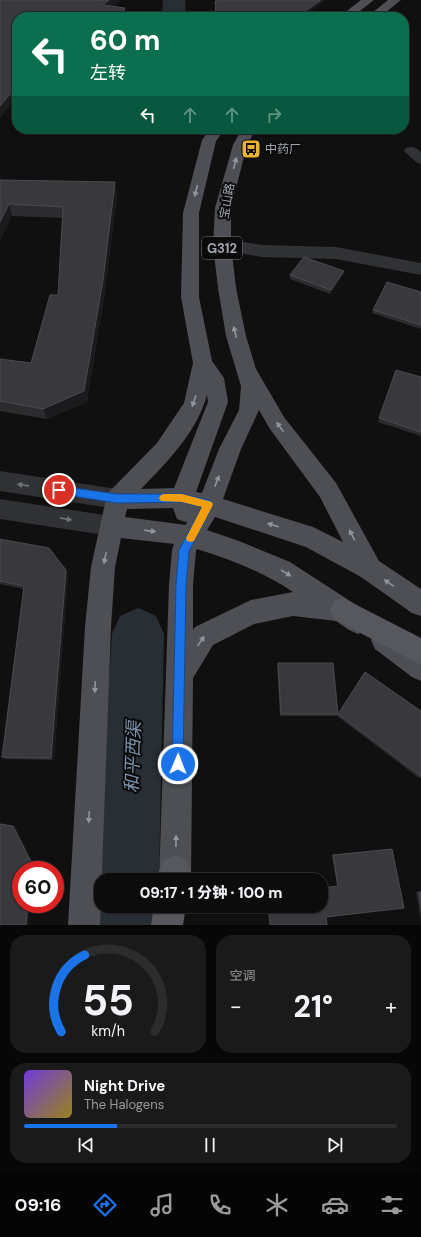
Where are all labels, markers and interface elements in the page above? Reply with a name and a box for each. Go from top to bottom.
text: 60 m [90,22,160,59]
icon: left [24,28,76,80]
text: 左转 [90,61,126,85]
icon: left [137,104,159,126]
icon: ahead [179,104,201,126]
icon: ahead [221,104,243,126]
icon: right [263,104,285,126]
bus stop icon: 中药厂 [240,138,262,160]
place label: 中药厂 [265,141,301,157]
one-way arrow [232,157,238,169]
street label: 宝山路 [216,182,238,220]
one-way arrow [193,185,199,198]
road number: G312 [202,237,242,259]
one-way arrow [232,326,238,339]
one-way arrow [191,395,197,407]
one-way arrow [276,422,284,432]
pin [42,473,76,507]
one-way arrow [214,474,220,486]
icon: arrive [48,479,70,501]
one-way arrow [17,482,29,488]
one-way arrow [60,516,72,522]
one-way arrow [267,522,279,528]
one-way arrow [144,527,156,534]
one-way arrow [348,529,355,541]
one-way arrow [102,551,108,564]
one-way arrow [280,570,292,577]
one-way arrow [383,579,394,587]
one-way arrow [197,636,205,646]
one-way arrow [92,681,98,694]
water label: 和平西渠 [120,718,146,793]
position arrow [157,743,199,785]
one-way arrow [86,811,92,824]
one-way arrow [173,834,179,847]
speed limit sign: 60 [12,861,64,913]
text: 09:17 · 1 分钟 · 100 m [140,883,282,903]
text: 空调 [230,967,256,984]
text: 55 [82,974,134,1028]
text: 21° [294,987,333,1026]
text: − [230,992,242,1021]
text: + [385,992,397,1021]
text: km/h [91,1022,125,1040]
text: Night Drive [84,1076,165,1096]
text: The Halogens [84,1096,164,1113]
icon: previous [75,1134,97,1156]
icon: pause [199,1134,221,1156]
icon: next [324,1134,346,1156]
icon: directions [91,1191,119,1219]
icon: music [148,1191,176,1219]
icon: phone [206,1191,234,1219]
icon: climate [263,1191,291,1219]
icon: car [321,1191,349,1219]
icon: filters [378,1191,406,1219]
text: 09:16 [15,1193,61,1217]

